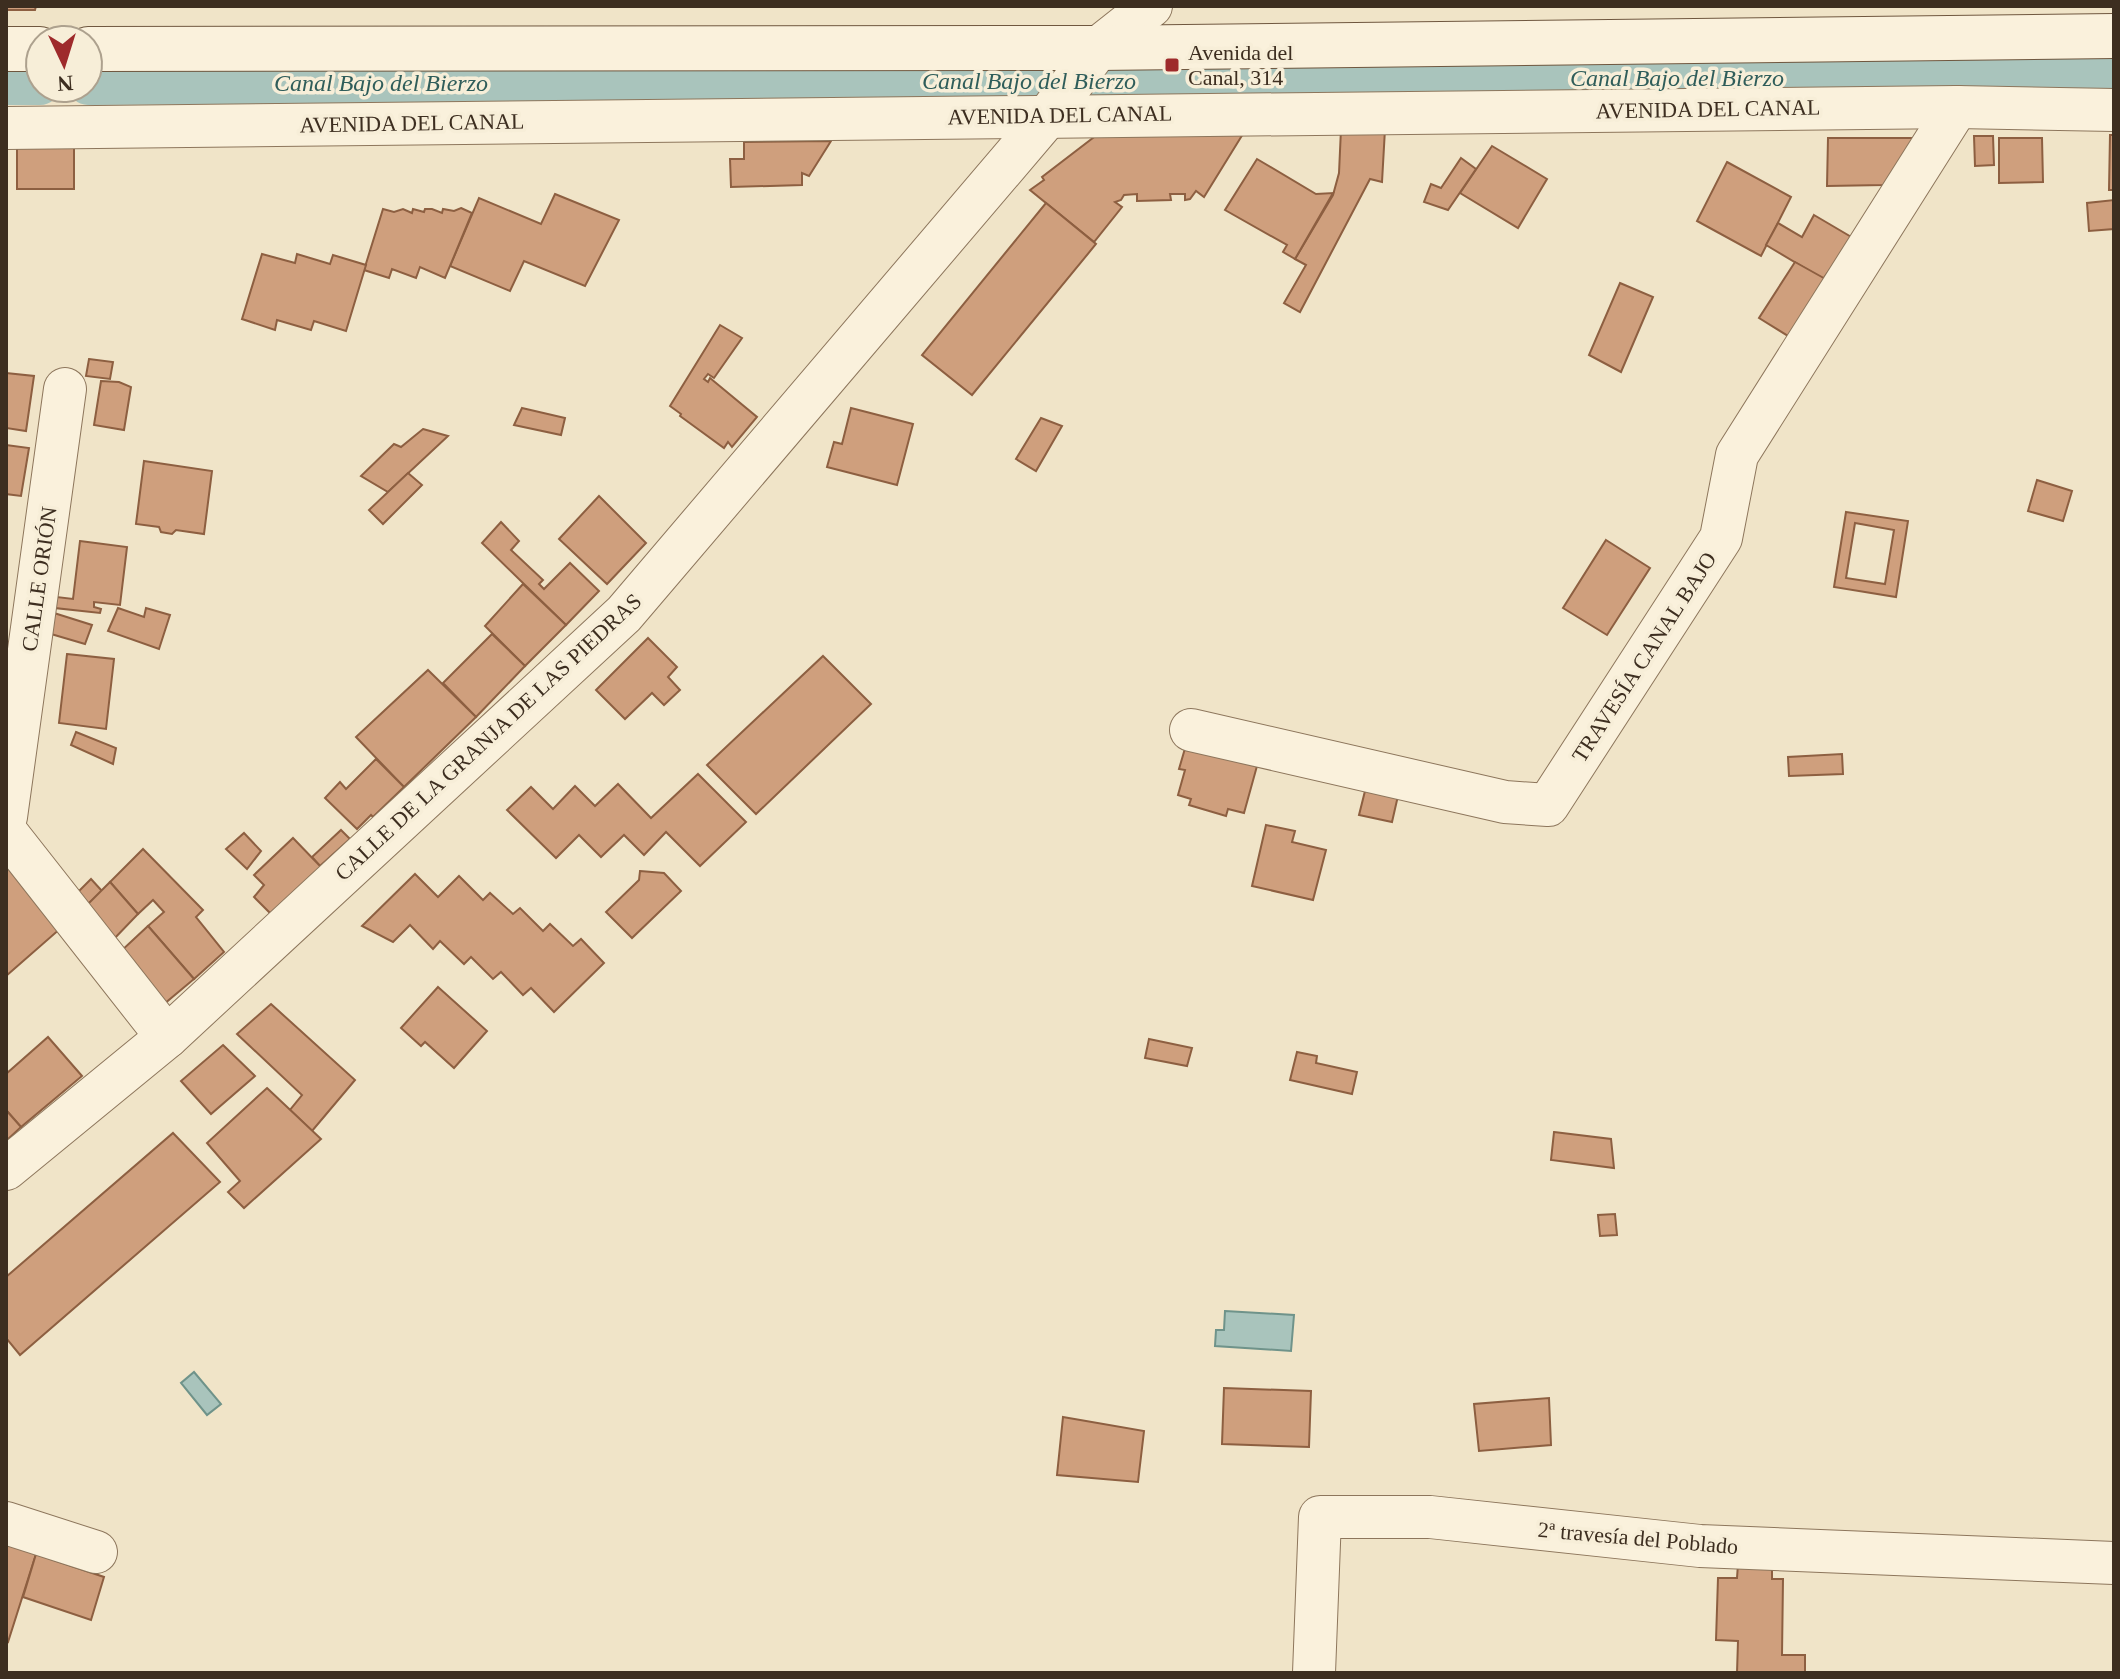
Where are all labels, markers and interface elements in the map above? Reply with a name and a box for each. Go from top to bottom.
north arrow [24,24,104,104]
place label: Avenida del Canal, 314 [1188,40,1293,90]
marker: Avenida del Canal, 314 [1163,56,1181,74]
water label: Canal Bajo del Bierzo [1570,65,1784,91]
water label: Canal Bajo del Bierzo [922,68,1136,94]
text: N [56,70,74,96]
water label: Canal Bajo del Bierzo [274,70,488,96]
street label: AVENIDA DEL CANAL [1595,95,1821,123]
street label: AVENIDA DEL CANAL [947,101,1173,129]
street label: AVENIDA DEL CANAL [299,109,525,137]
street label: CALLE ORIÓN [16,505,62,653]
street label: TRAVESÍA CANAL BAJO [1567,547,1721,767]
street label: CALLE DE LA GRANJA DE LAS PIEDRAS [330,588,646,886]
street label: 2ª travesía del Poblado [1537,1517,1739,1559]

